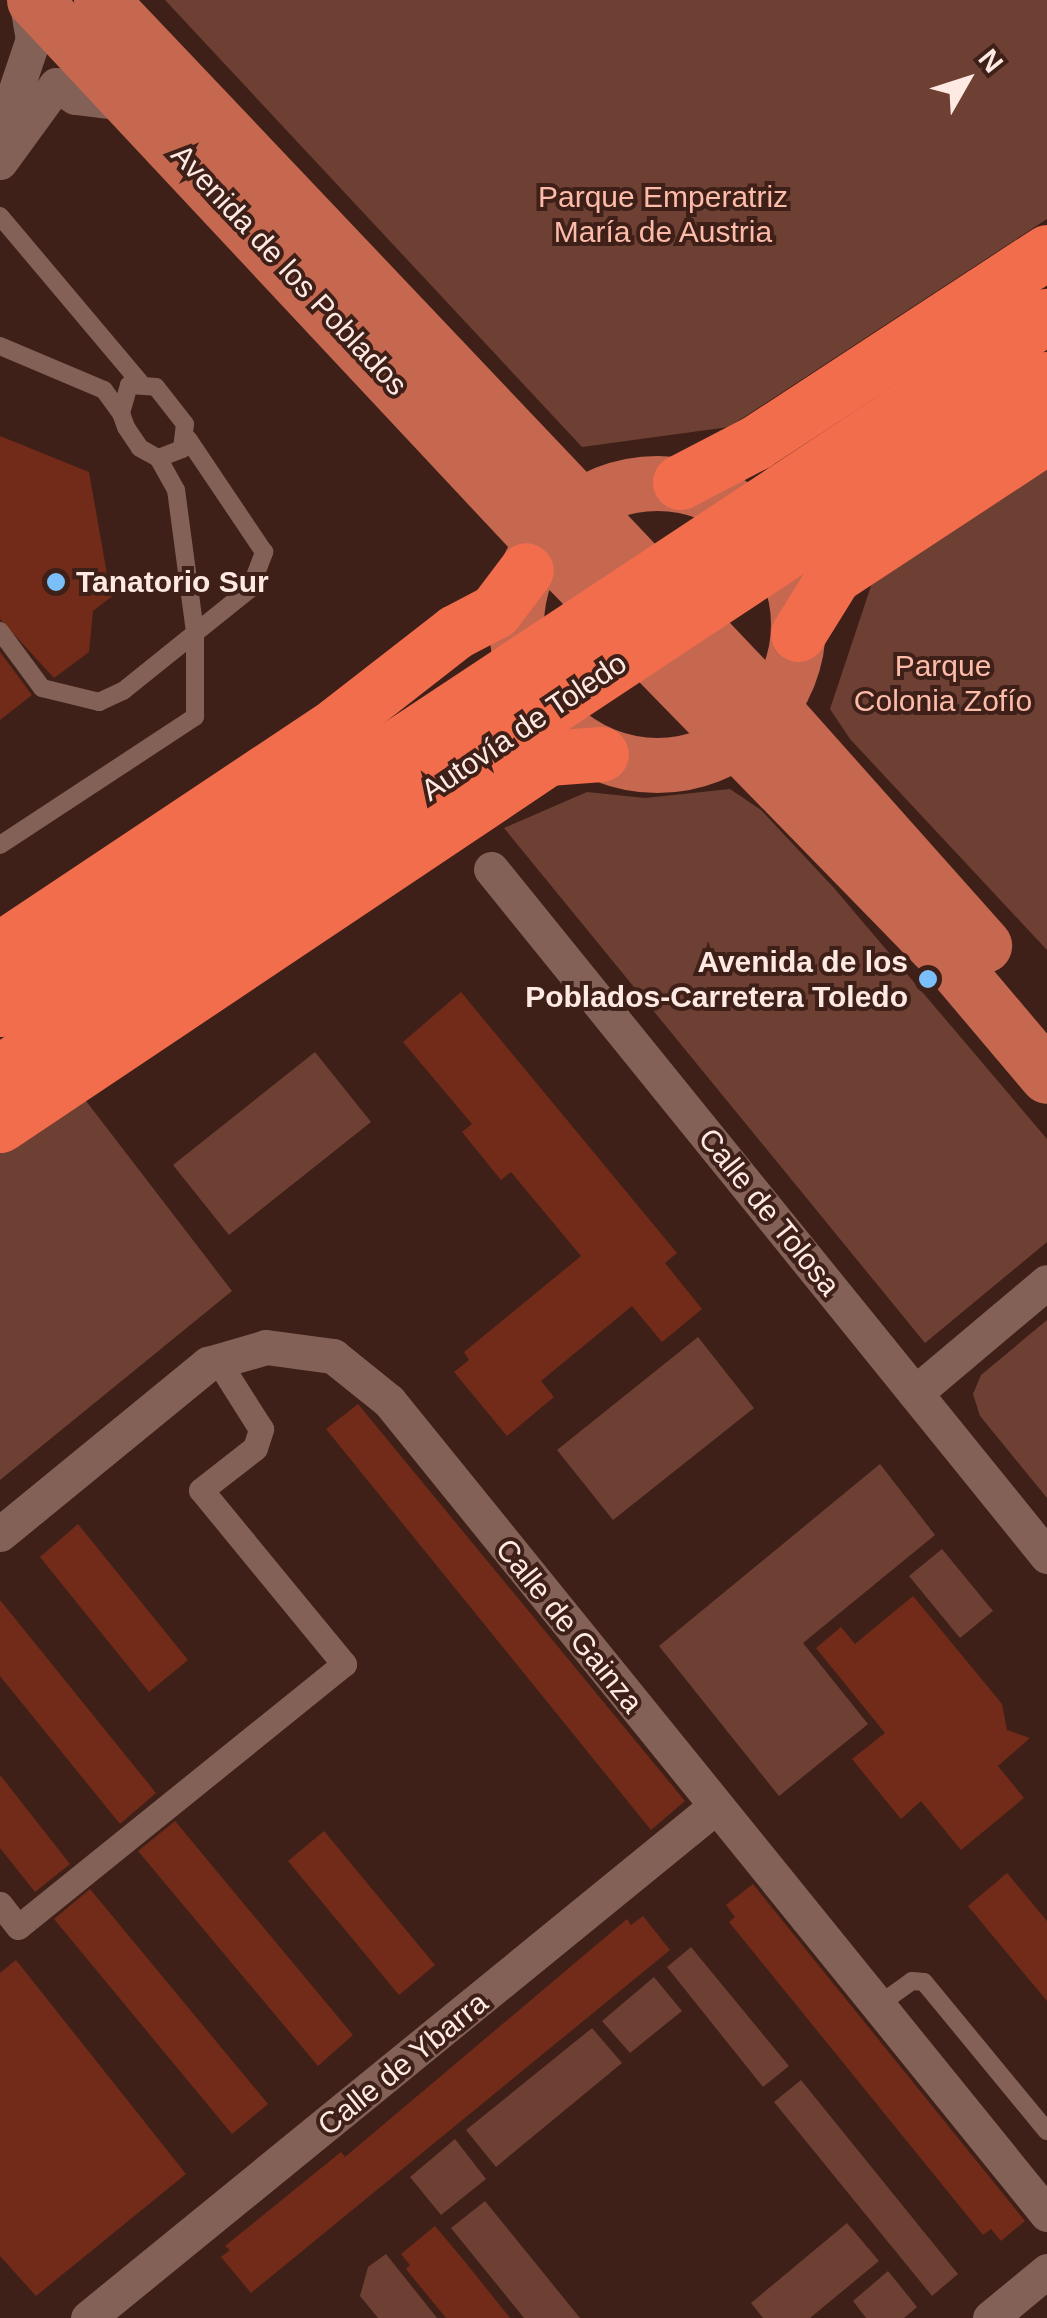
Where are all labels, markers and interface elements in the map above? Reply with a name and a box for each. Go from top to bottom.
north arrow [917,30,1017,130]
text: N [972,43,1009,78]
street label: Avenida de los Poblados [163,137,415,403]
park label: Parque Emperatriz María de Austria [538,179,788,250]
place label: Tanatorio Sur [76,564,269,600]
marker: Tanatorio Sur [45,571,67,593]
street label: Autovía de Toledo [414,645,634,809]
park label: Parque Colonia Zofío [854,648,1032,718]
place label: Avenida de los Poblados-Carretera Toledo [525,944,908,1014]
marker: Avenida de los Poblados-Carretera Toledo [917,968,939,990]
street label: Calle de Tolosa [690,1121,848,1303]
street label: Calle de Gainza [488,1532,650,1720]
street label: Calle de Ybarra [311,1984,495,2144]

